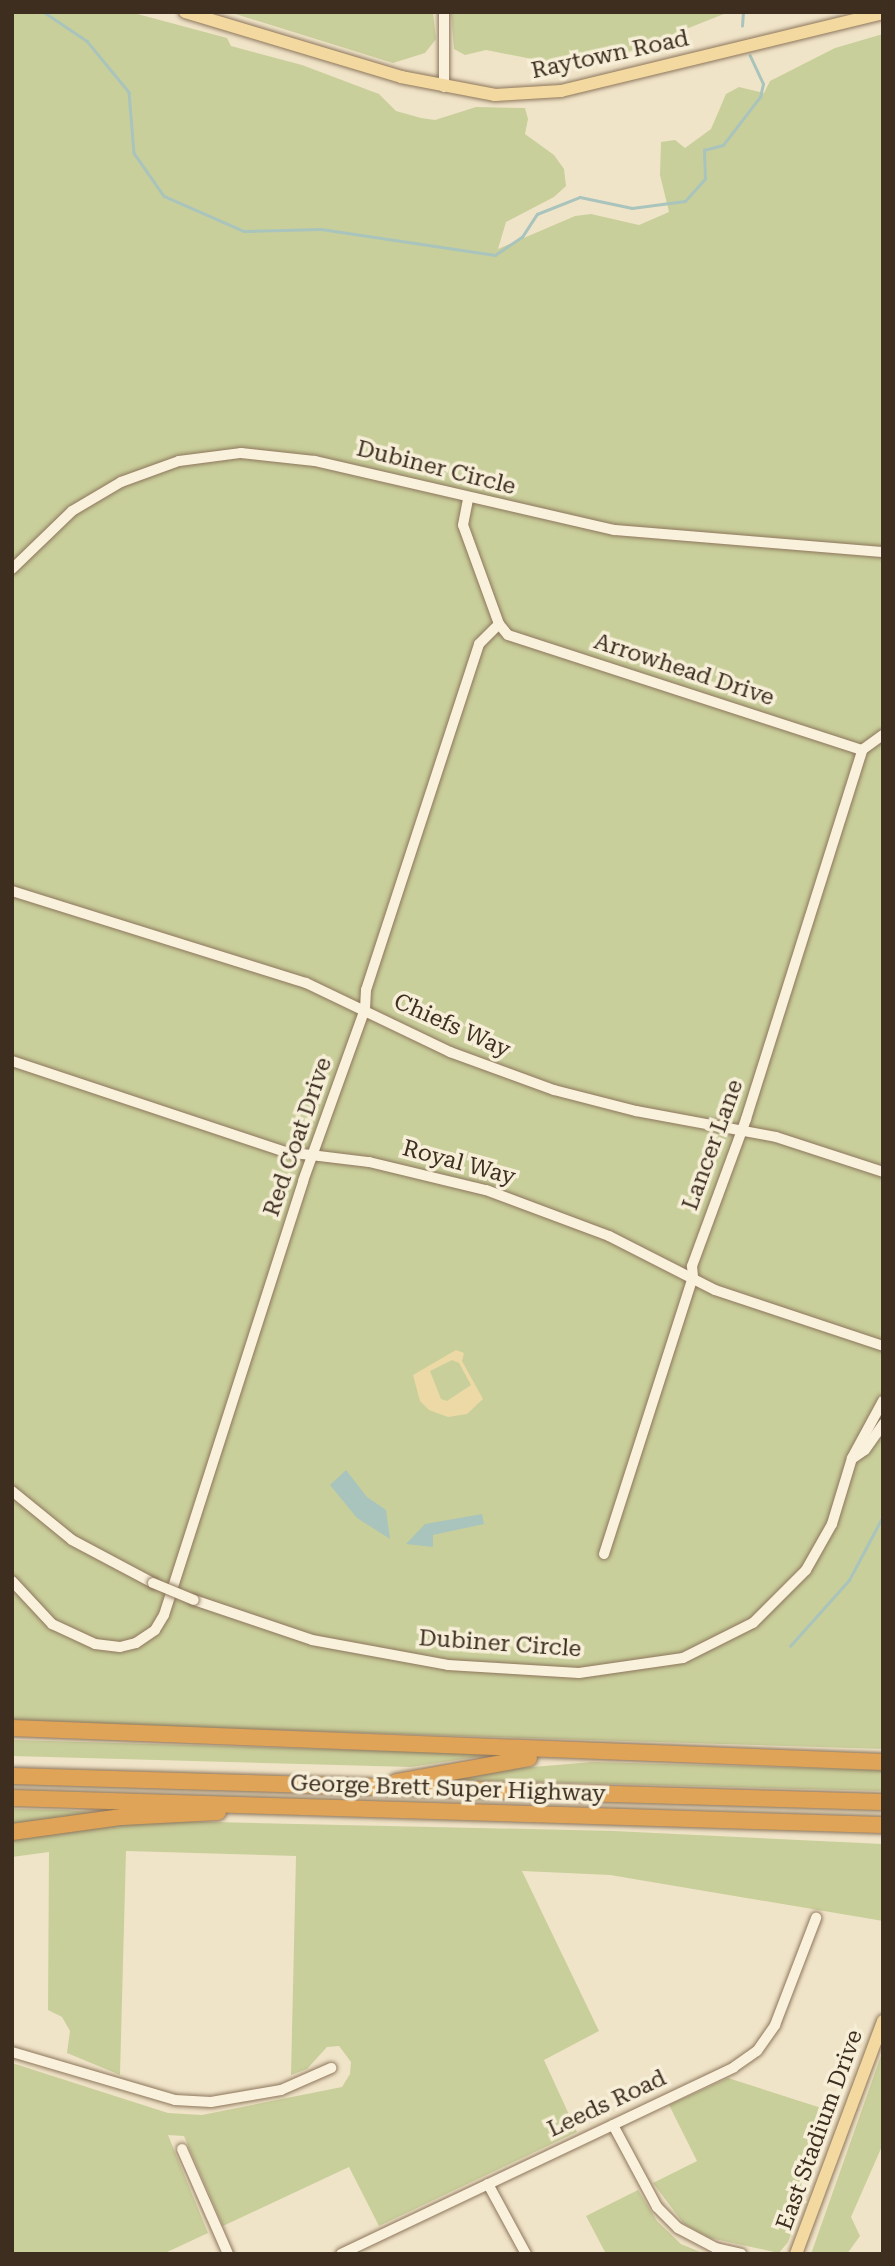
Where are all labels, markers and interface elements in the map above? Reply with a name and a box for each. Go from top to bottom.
street label: Raytown Road [529,25,691,85]
street label: Dubiner Circle [354,435,518,501]
street label: Arrowhead Drive [590,628,778,712]
street label: Chiefs Way [389,988,515,1064]
street label: Red Coat Drive [258,1054,338,1220]
street label: Lancer Lane [677,1076,749,1214]
street label: Royal Way [400,1135,518,1191]
street label: Dubiner Circle [418,1625,582,1663]
street label: George Brett Super Highway [290,1770,606,1808]
street label: East Stadium Drive [771,2026,869,2234]
street label: Leeds Road [543,2064,671,2144]

